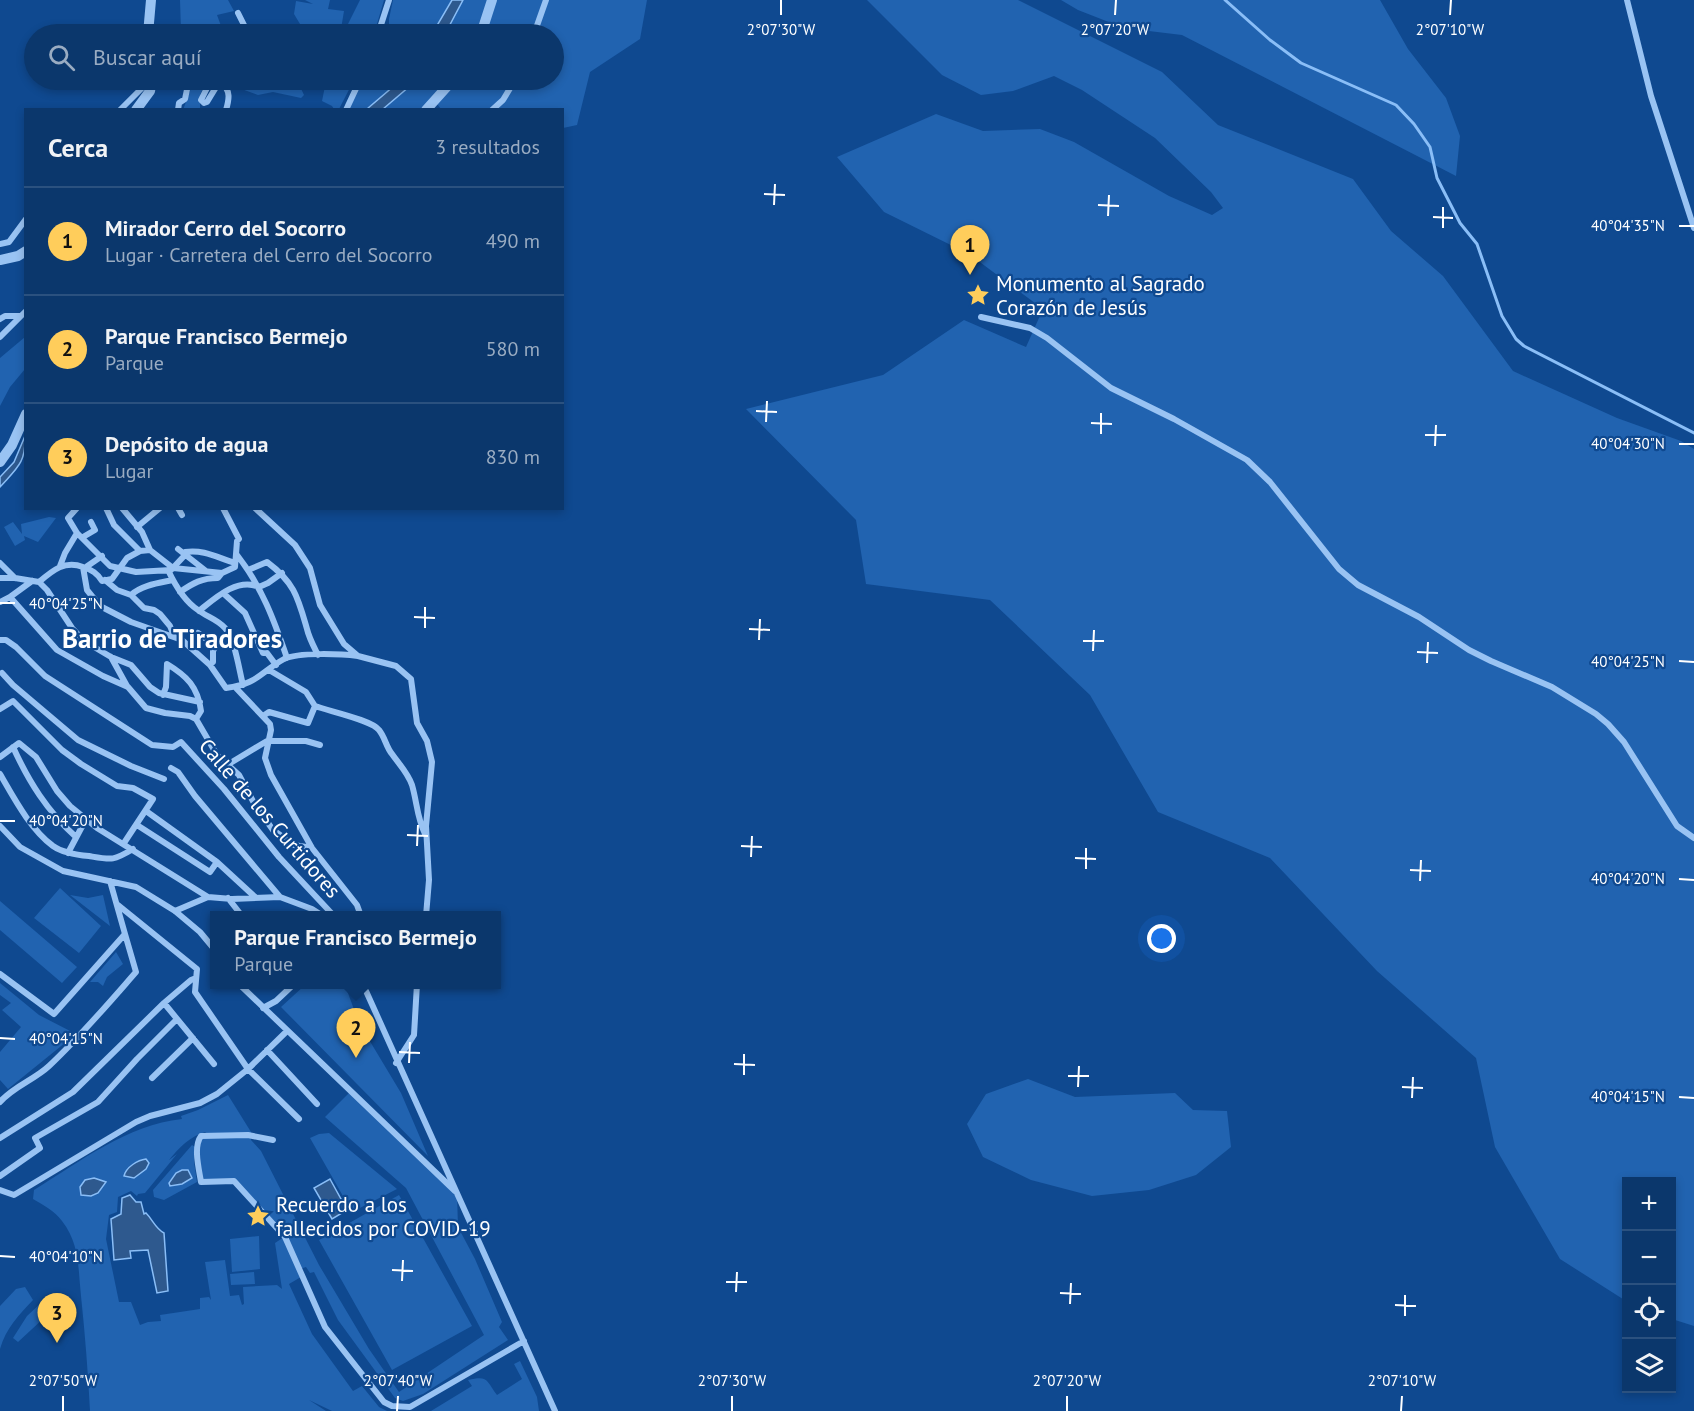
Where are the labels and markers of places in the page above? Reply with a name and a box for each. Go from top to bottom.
pin: 1 [950,226,990,275]
place label: Monumento al Sagrado Corazón de Jesús [996,270,1205,321]
place icon: Monumento al Sagrado Corazón de Jesús [965,282,991,308]
pin: 2 [336,1008,376,1058]
place label: Recuerdo a los fallecidos por COVID-19 [276,1191,491,1242]
place icon: Recuerdo a los fallecidos por COVID-19 [245,1203,271,1229]
pin: 3 [38,1294,76,1343]

